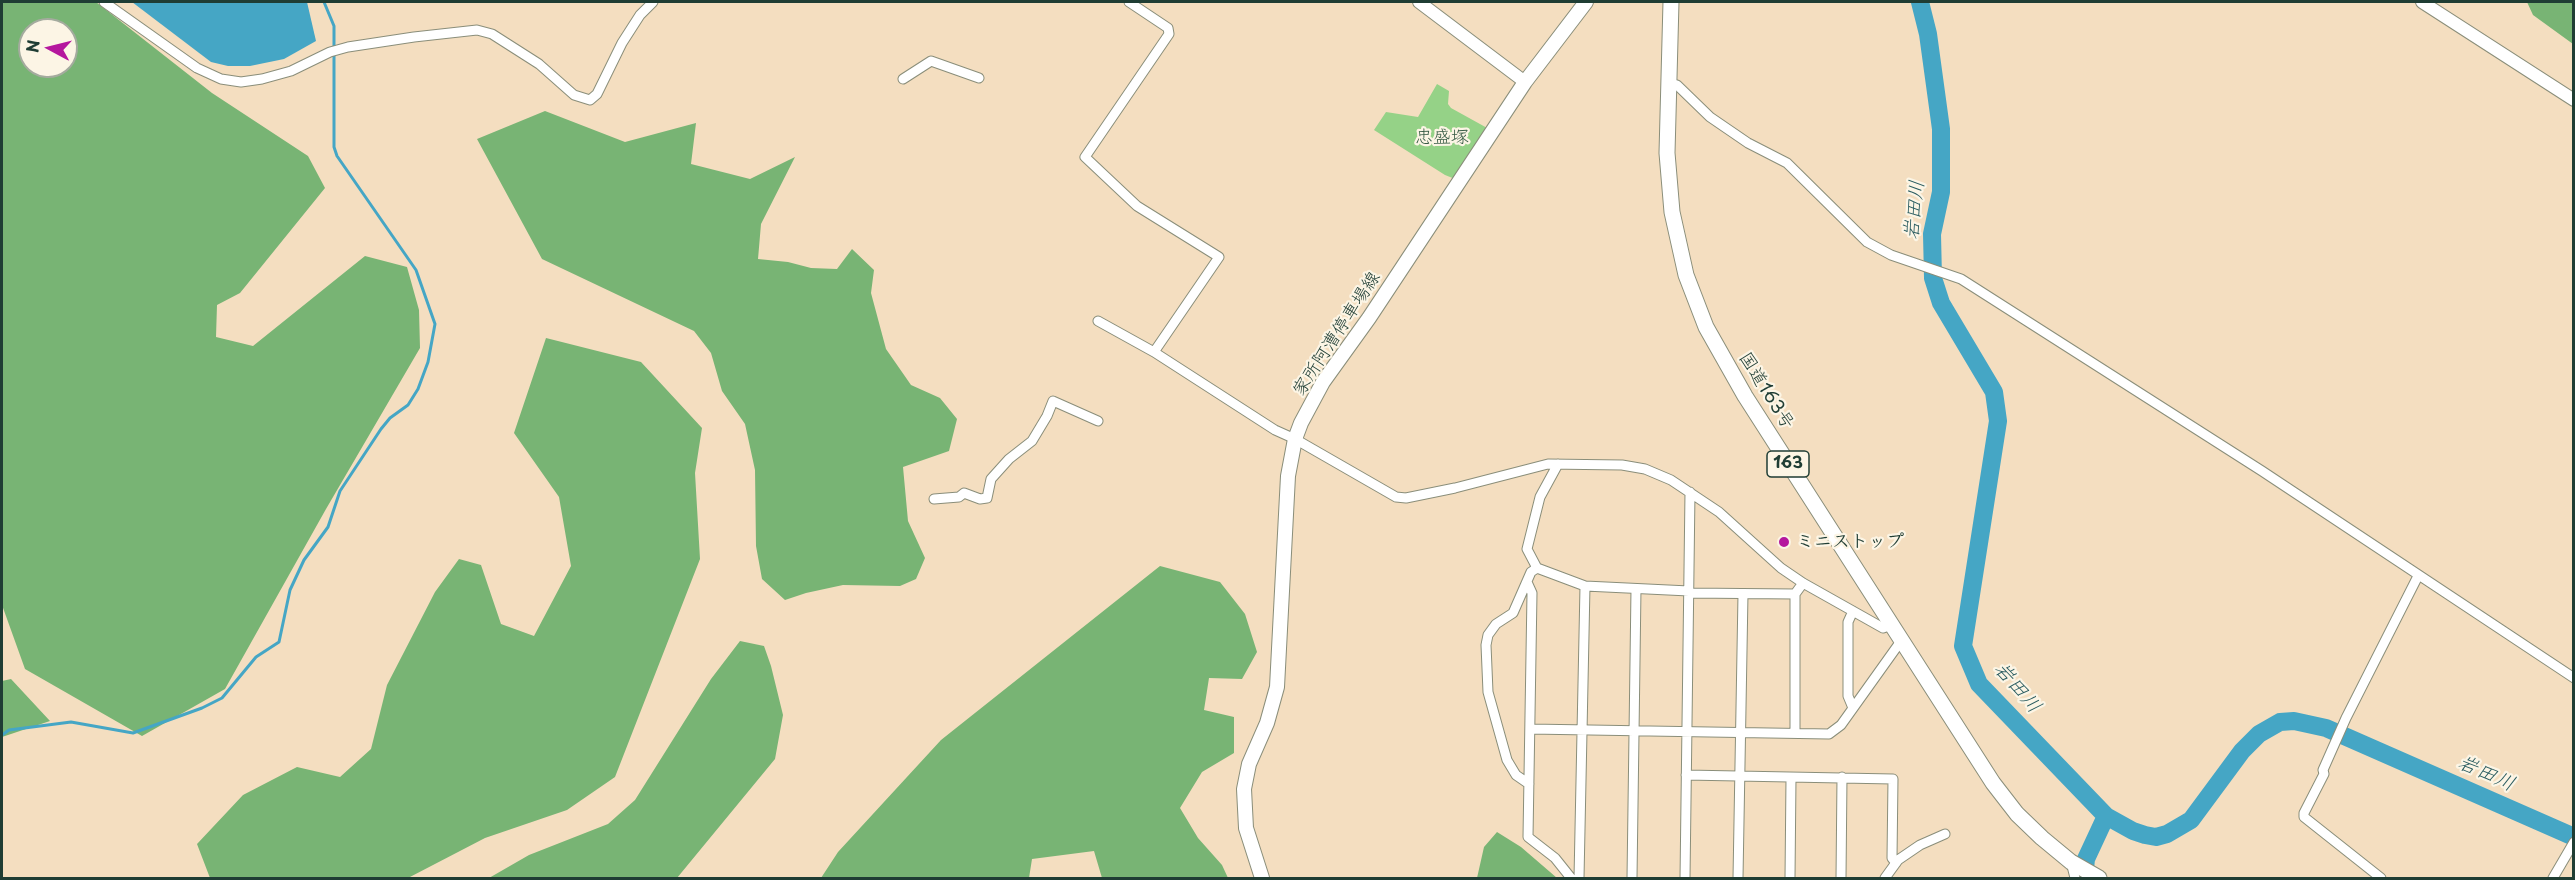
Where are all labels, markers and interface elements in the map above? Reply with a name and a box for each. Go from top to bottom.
north arrow [18,18,78,78]
text: N [19,38,45,54]
park label: 忠盛塚 [1415,127,1469,149]
water label: 岩田川 [1900,179,1930,241]
street label: 家所阿漕停車場線 [1289,268,1385,400]
street label: 国道163号 [1734,349,1798,433]
road number: 163 [1767,451,1809,477]
place label: ミニストップ [1796,531,1904,553]
marker: ミニストップ [1777,535,1791,549]
water label: 岩田川 [1988,657,2046,719]
water label: 岩田川 [2454,751,2518,797]

